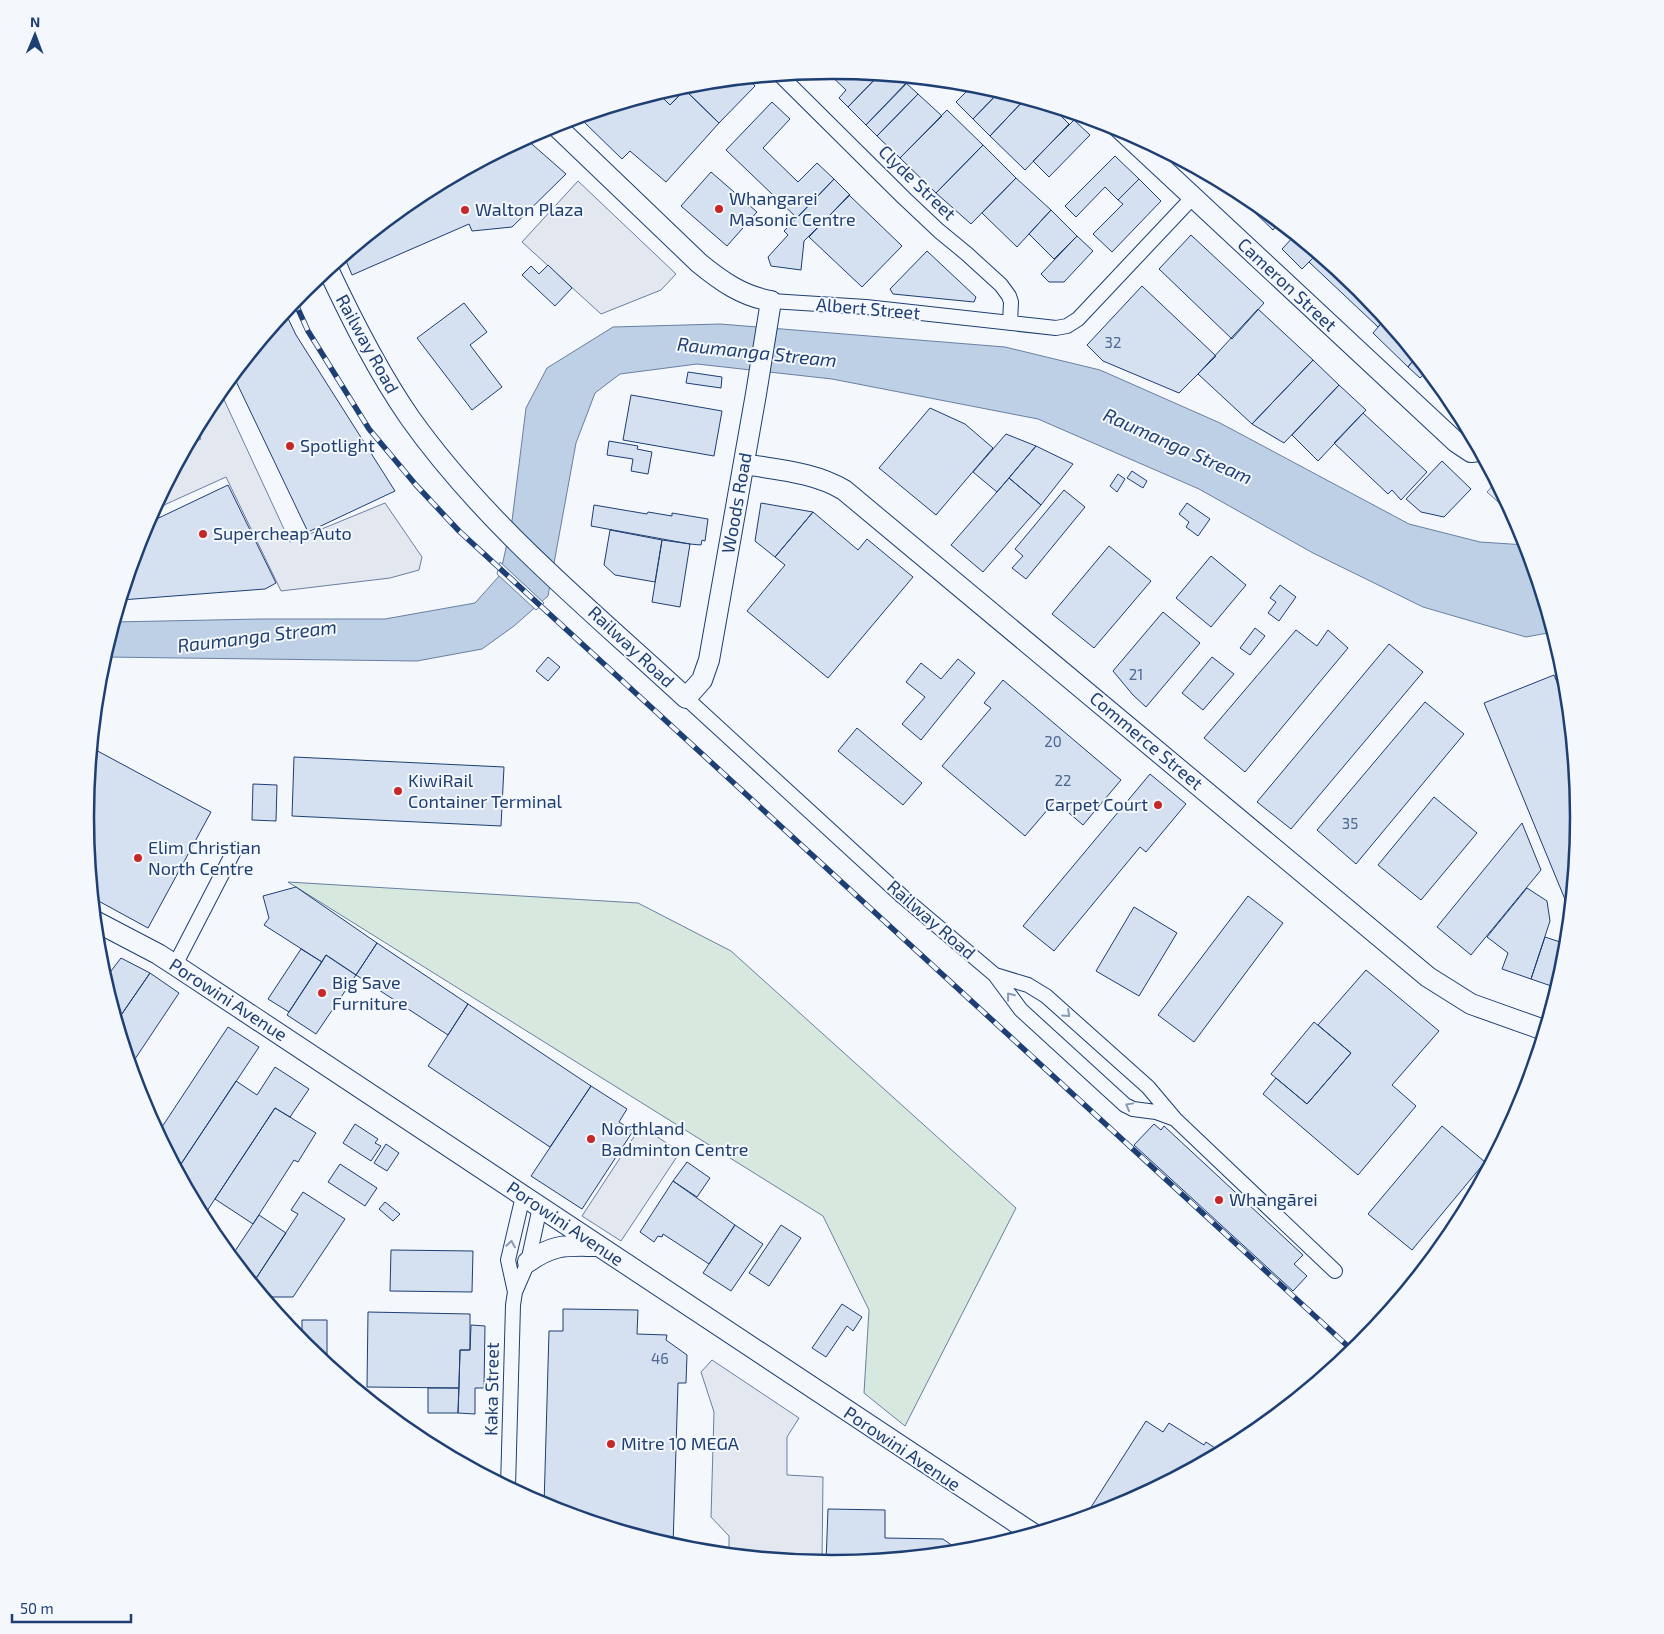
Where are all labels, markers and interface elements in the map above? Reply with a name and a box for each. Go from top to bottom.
north arrow [10,10,60,60]
text: N [30,13,40,30]
street label: Clyde Street [875,140,961,225]
place label: Whangarei Masonic Centre [729,187,856,230]
place label: Walton Plaza [475,198,583,220]
marker: Whangarei Masonic Centre [713,203,725,215]
marker: Walton Plaza [459,204,471,216]
street label: Cameron Street [1234,233,1342,336]
street label: Railway Road [332,290,404,397]
street label: Albert Street [815,292,921,324]
water label: Raumanga Stream [676,332,838,371]
house number: 32 [1105,333,1121,351]
water label: Raumanga Stream [1100,402,1256,489]
place label: Spotlight [300,434,375,456]
marker: Spotlight [284,440,296,452]
street label: Woods Road [716,451,756,555]
place label: Supercheap Auto [213,522,352,544]
marker: Supercheap Auto [197,528,209,540]
street label: Railway Road [584,601,679,692]
water label: Raumanga Stream [176,614,338,657]
house number: 21 [1129,665,1143,683]
street label: Commerce Street [1086,686,1208,794]
house number: 20 [1044,732,1062,750]
place label: KiwiRail Container Terminal [408,769,563,812]
house number: 22 [1055,771,1071,789]
marker: KiwiRail Container Terminal [392,785,404,797]
place label: Carpet Court [1045,793,1148,815]
marker: Carpet Court [1152,799,1164,811]
house number: 35 [1342,814,1358,832]
place label: Elim Christian North Centre [148,836,261,879]
marker: Elim Christian North Centre [132,852,144,864]
street label: Railway Road [883,875,980,964]
street label: Porowini Avenue [166,953,292,1045]
place label: Big Save Furniture [332,971,408,1014]
marker: Big Save Furniture [316,987,328,999]
one-way arrow [1007,993,1015,1002]
one-way arrow [1061,1009,1070,1018]
one-way arrow [1125,1102,1134,1112]
place label: Northland Badminton Centre [601,1117,749,1160]
marker: Northland Badminton Centre [585,1133,597,1145]
street label: Porowini Avenue [503,1176,628,1270]
place label: Whangārei [1229,1188,1318,1210]
marker: Whangārei [1213,1194,1225,1206]
one-way arrow [505,1240,515,1249]
street label: Kaka Street [479,1342,503,1436]
house number: 46 [651,1349,669,1367]
street label: Porowini Avenue [840,1401,965,1495]
place label: Mitre 10 MEGA [621,1432,740,1454]
marker: Mitre 10 MEGA [605,1438,617,1450]
scale bar [12,1592,131,1624]
text: 50 m [20,1599,54,1617]

